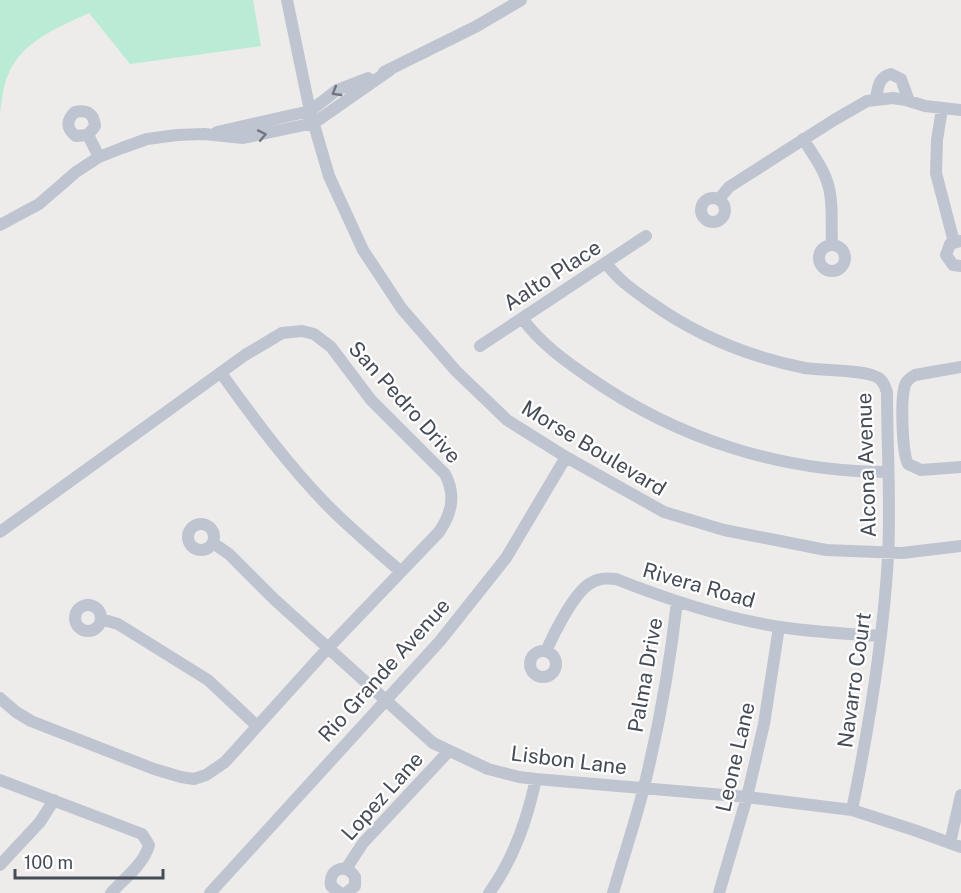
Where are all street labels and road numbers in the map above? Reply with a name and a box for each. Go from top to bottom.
street label: Aalto Place [499,234,605,316]
street label: San Pedro Drive [344,336,466,468]
street label: Alcona Avenue [851,392,881,538]
street label: Morse Boulevard [517,395,671,501]
street label: Rivera Road [640,557,758,613]
street label: Rio Grande Avenue [313,593,455,747]
street label: Navarro Court [832,611,876,749]
street label: Palma Drive [623,616,667,734]
street label: Leone Lane [710,700,760,814]
street label: Lisbon Lane [509,740,629,780]
street label: Lopez Lane [336,747,428,845]

